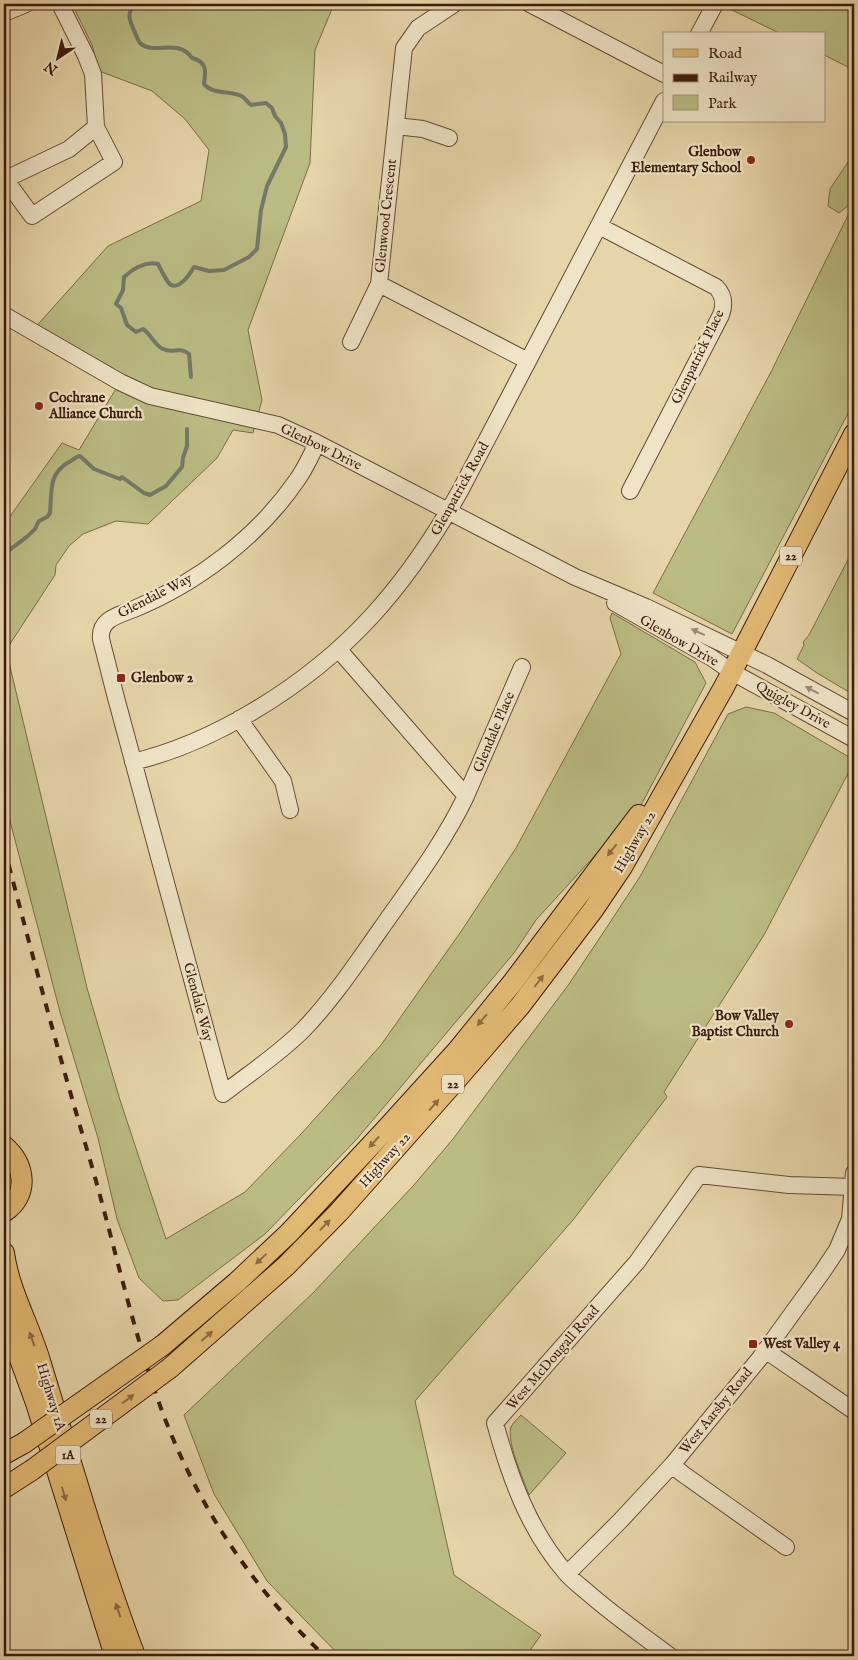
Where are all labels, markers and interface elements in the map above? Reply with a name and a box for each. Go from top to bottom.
north arrow [32,32,82,82]
legend [663,32,826,122]
text: Road [708,44,743,63]
text: N [41,57,62,79]
text: Railway [708,68,758,87]
text: Park [708,94,738,113]
place label: Glenbow Elementary School [631,143,742,177]
marker: Glenbow Elementary School [745,154,757,166]
street label: Glenwood Crescent [371,158,401,274]
street label: Glenpatrick Place [667,306,729,407]
place label: Cochrane Alliance Church [48,389,143,423]
marker: Cochrane Alliance Church [33,400,45,412]
street label: Glenbow Drive [277,420,365,475]
street label: Glenpatrick Road [427,439,493,539]
road number: 22 [780,546,802,566]
street label: Glendale Way [115,570,195,622]
street label: Glenbow Drive [636,611,722,671]
one-way arrow [691,627,705,635]
place label: Glenbow 2 [131,669,194,687]
marker: Glenbow 2 [115,672,127,684]
street label: Quigley Drive [752,677,834,733]
one-way arrow [805,685,818,694]
street label: Glendale Place [469,688,519,775]
street label: Highway 22 [610,807,660,876]
one-way arrow [607,843,618,856]
street label: Glendale Way [179,961,217,1043]
one-way arrow [534,974,544,988]
place label: Bow Valley Baptist Church [692,1007,780,1041]
one-way arrow [476,1014,487,1027]
marker: Bow Valley Baptist Church [783,1018,795,1030]
road number: 22 [442,1074,464,1094]
one-way arrow [429,1099,440,1112]
street label: Highway 22 [355,1128,415,1192]
one-way arrow [368,1136,380,1148]
one-way arrow [319,1220,331,1232]
one-way arrow [256,1253,268,1265]
street label: West McDougall Road [503,1302,604,1414]
one-way arrow [28,1331,36,1346]
one-way arrow [200,1331,213,1342]
place label: West Valley 4 [762,1335,841,1353]
marker: West Valley 4 [747,1338,759,1350]
street label: Highway 1A [32,1361,70,1434]
street label: West Aarsby Road [676,1364,757,1458]
one-way arrow [121,1394,134,1405]
road number: 22 [90,1410,112,1428]
road number: 1A [56,1446,80,1464]
one-way arrow [60,1486,68,1501]
one-way arrow [114,1603,122,1618]

